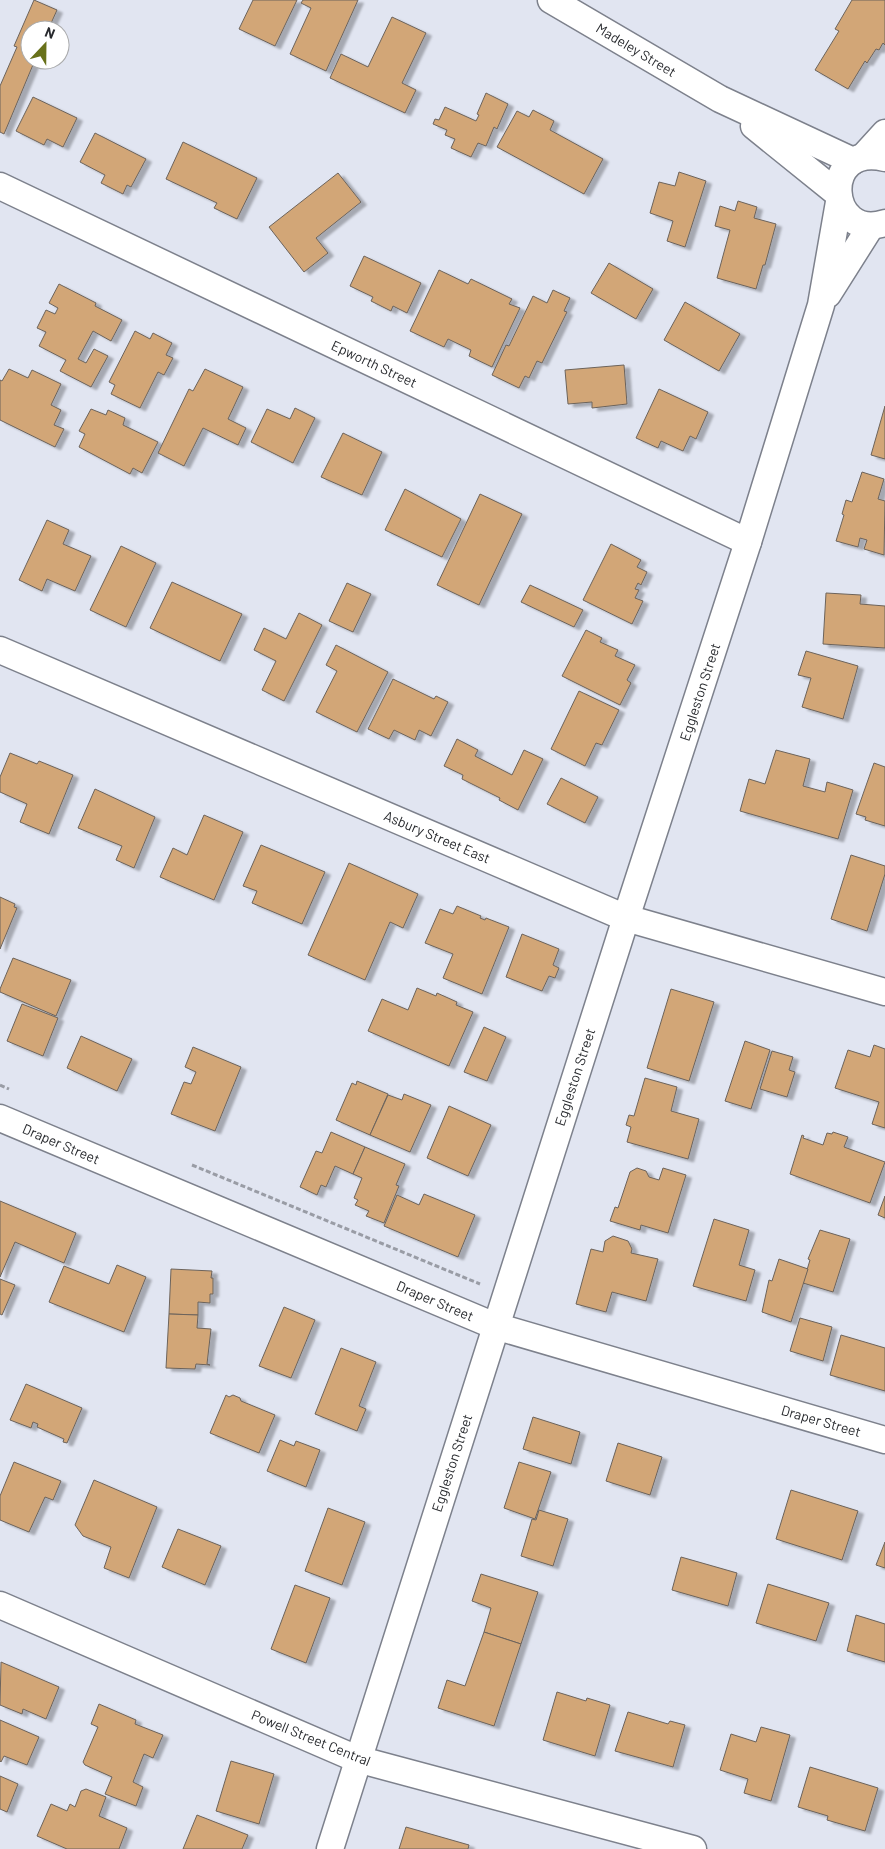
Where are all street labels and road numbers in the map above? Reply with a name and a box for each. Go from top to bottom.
street label: Madeley Street [593,19,679,80]
street label: Epworth Street [329,336,420,391]
street label: Eggleston Street [676,641,723,743]
street label: Asbury Street East [382,807,493,867]
street label: Eggleston Street [551,1026,598,1128]
street label: Draper Street [20,1120,102,1167]
street label: Draper Street [394,1277,476,1324]
street label: Draper Street [779,1401,863,1440]
street label: Eggleston Street [428,1412,475,1514]
street label: Powell Street Central [249,1706,373,1769]

